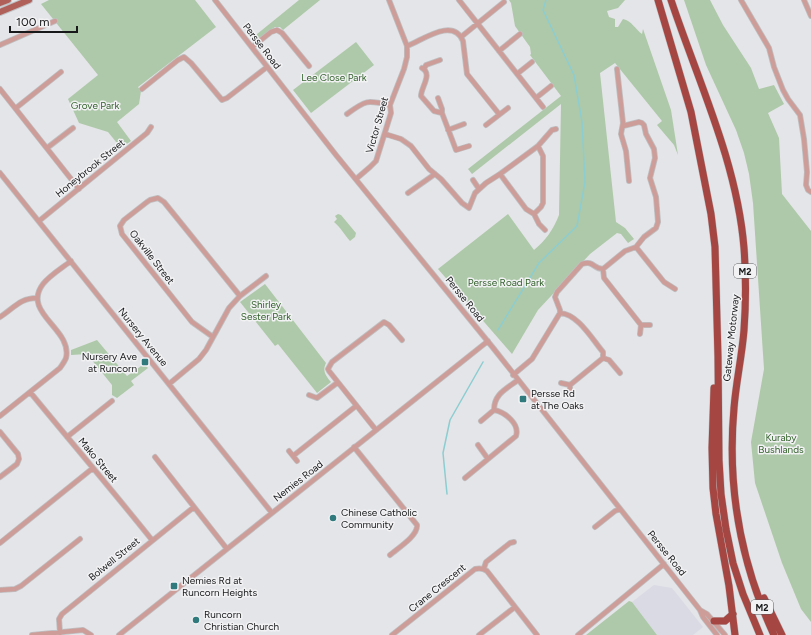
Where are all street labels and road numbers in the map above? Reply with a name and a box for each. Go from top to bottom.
street label: Persse Road [240,20,284,72]
street label: Victor Street [363,95,391,155]
street label: Honeybrook Street [53,136,128,200]
street label: Oakville Street [127,227,177,287]
road number: M2 [734,264,756,278]
street label: Persse Road [443,274,487,324]
street label: Gateway Motorway [720,293,742,382]
street label: Nursery Avenue [115,305,171,369]
street label: Mako Street [75,435,121,485]
street label: Nemies Road [270,457,326,504]
street label: Persse Road [645,528,689,578]
street label: Bolwell Street [86,534,142,584]
street label: Crane Crescent [406,561,469,615]
road number: M2 [751,600,773,614]

